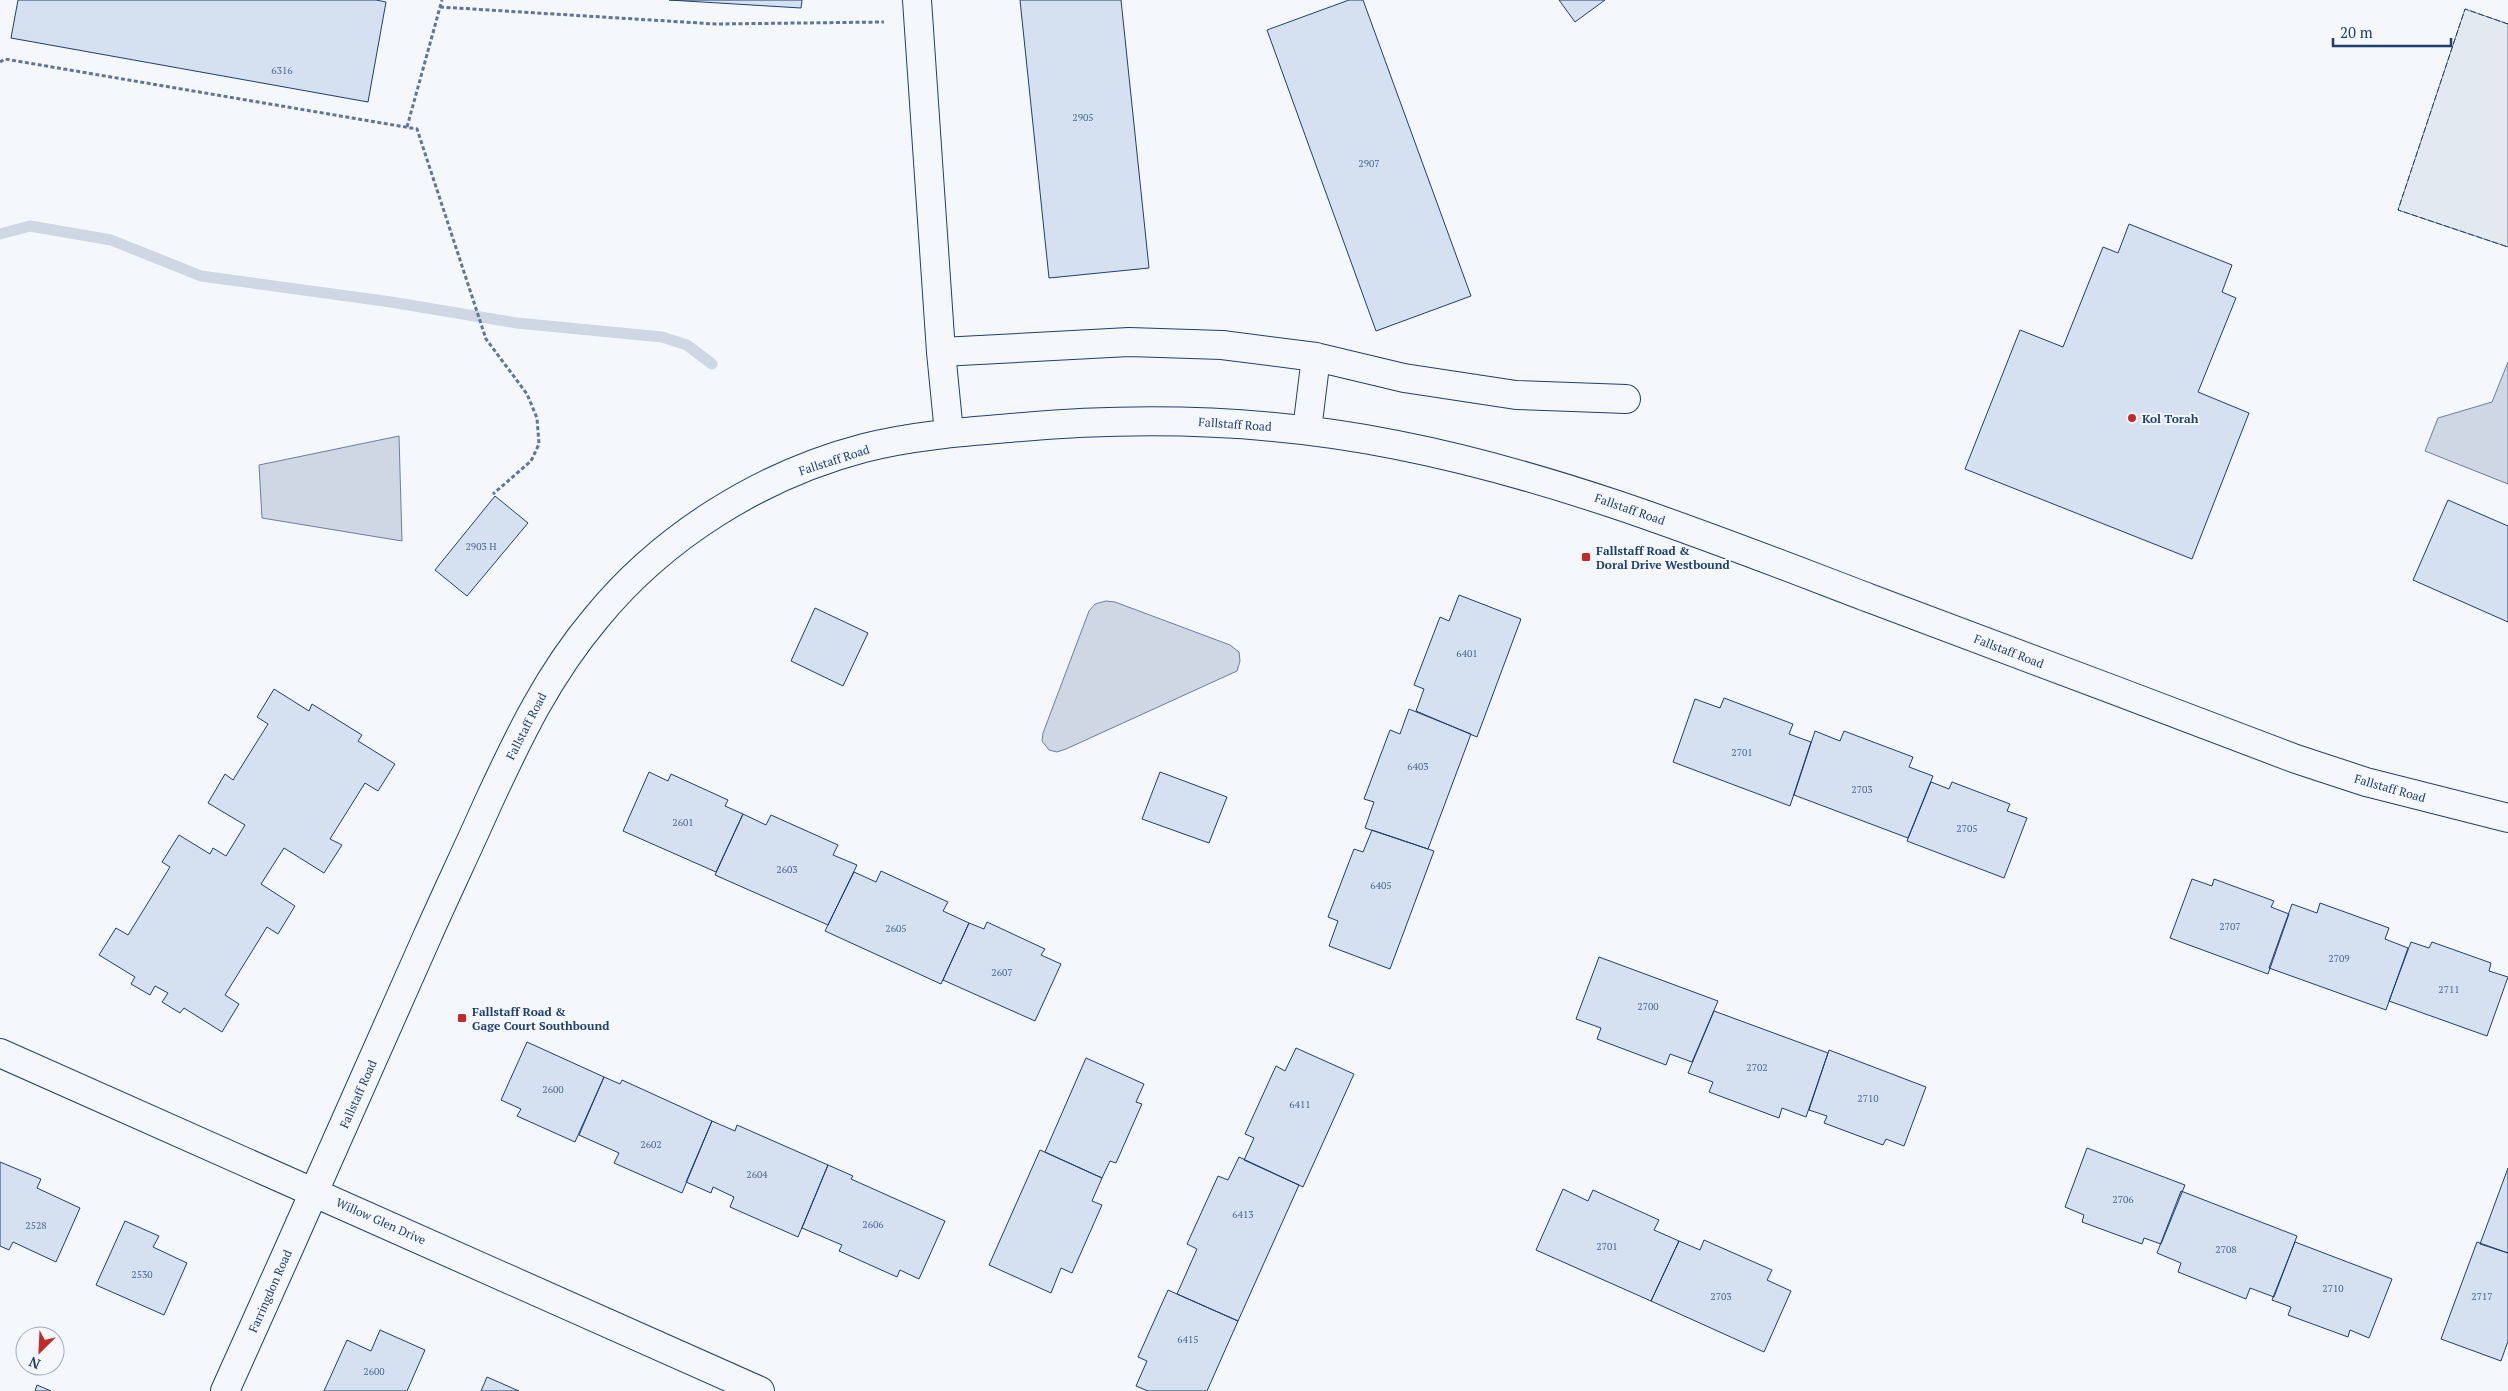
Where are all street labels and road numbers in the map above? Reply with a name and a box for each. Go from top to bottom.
street label: Fallstaff Road [1198,414,1272,434]
street label: Fallstaff Road [797,441,872,478]
street label: Fallstaff Road [1593,490,1667,528]
street label: Fallstaff Road [1972,631,2046,671]
street label: Fallstaff Road [503,690,550,762]
street label: Fallstaff Road [2353,771,2428,805]
street label: Fallstaff Road [336,1057,380,1131]
street label: Willow Glen Drive [334,1194,428,1248]
street label: Farringdon Road [245,1247,295,1335]

